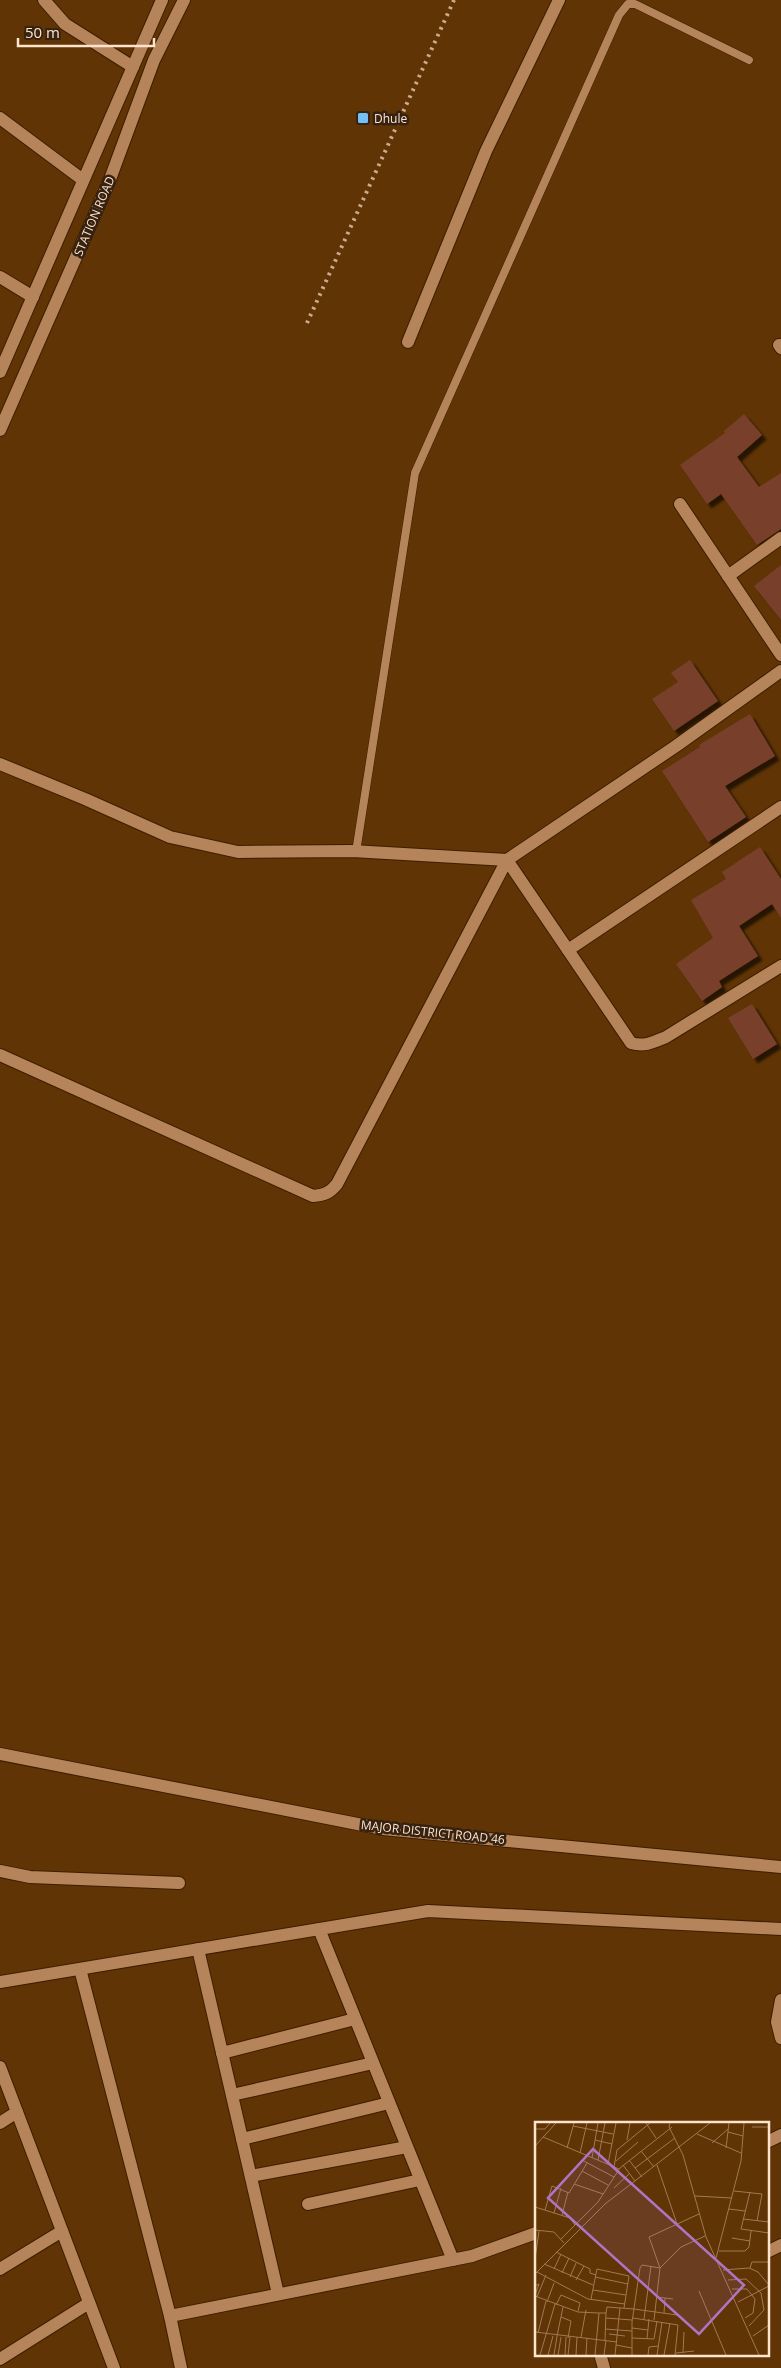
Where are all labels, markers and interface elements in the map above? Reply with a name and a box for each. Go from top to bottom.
scale bar [18,15,154,47]
text: 50 m [25,22,60,42]
place label: Dhule [374,110,407,127]
marker: Dhule [356,111,370,125]
street label: STATION ROAD [70,173,118,259]
street label: MAJOR DISTRICT ROAD 46 [360,1816,506,1848]
inset map [535,2122,768,2356]

